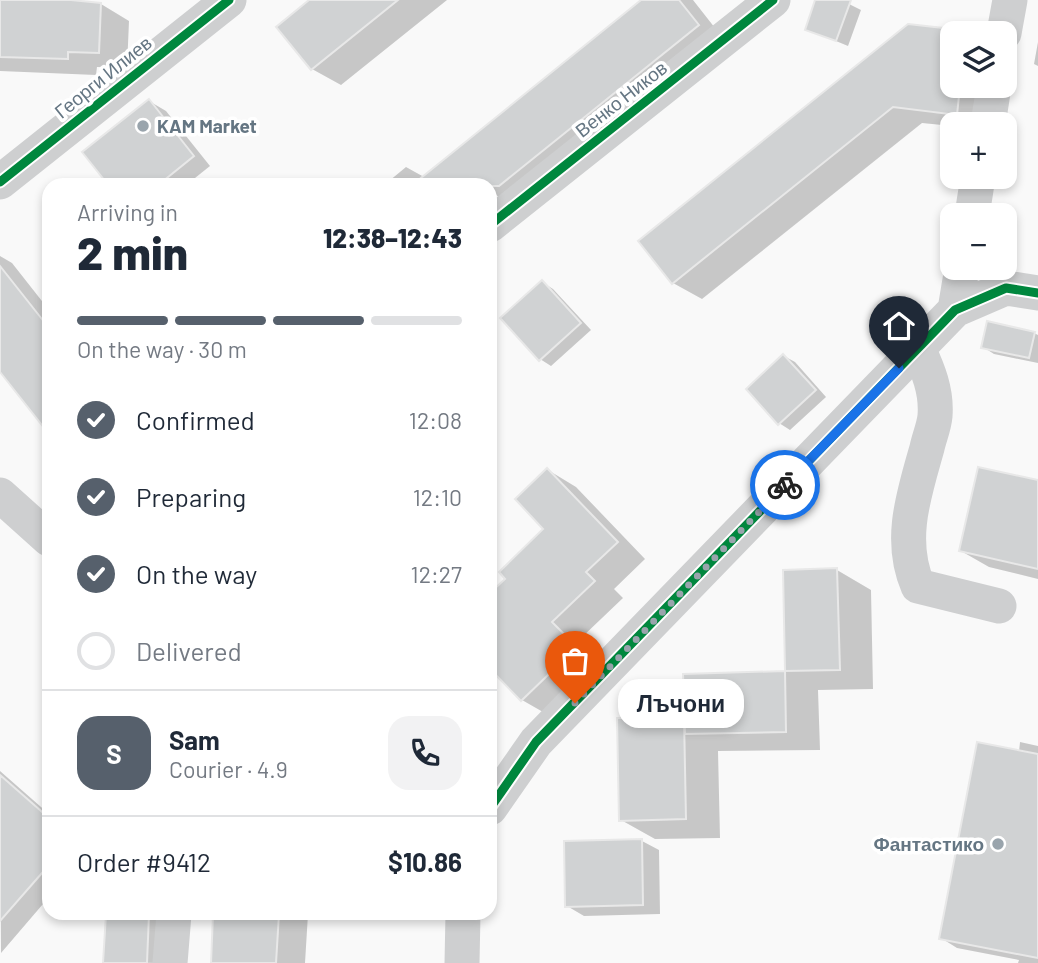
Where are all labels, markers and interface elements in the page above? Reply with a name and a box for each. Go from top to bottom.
map controls [940,21,1017,280]
button: layers [940,21,1017,98]
street label: Георги Илиев [50,31,156,123]
street label: Венко Ников [570,56,671,142]
button: + [940,112,1017,189]
place label: KAM Market [157,114,257,137]
marker: KAM Market [135,118,151,134]
text: Arriving in [77,198,178,226]
button: − [940,203,1017,280]
text: 12:38–12:43 [323,222,462,253]
text: 2 min [77,224,188,279]
pin [869,296,929,368]
icon: home [880,307,918,345]
text: On the way · 30 m [77,335,247,363]
icon: check [77,401,115,439]
text: Confirmed [136,404,255,435]
text: 12:08 [409,406,462,434]
courier [750,450,820,520]
icon: bike [766,466,804,504]
icon: check [77,478,115,516]
text: Preparing [136,481,246,512]
text: 12:10 [413,483,462,511]
icon: check [77,555,115,593]
text: On the way [136,558,257,589]
text: 12:27 [411,560,462,588]
pin [545,631,605,703]
text: Delivered [136,635,242,666]
icon: bag [556,642,594,680]
callout: Лъчони [617,678,743,728]
text: Лъчони [637,689,725,717]
button: phone [388,716,462,790]
text: Sam [169,724,220,755]
text: S [106,738,122,769]
text: Courier · 4.9 [169,755,288,783]
place label: Фантастико [873,832,984,855]
marker: Фантастико [990,836,1006,852]
text: Order #9412 [77,846,211,877]
text: $10.86 [388,846,462,877]

